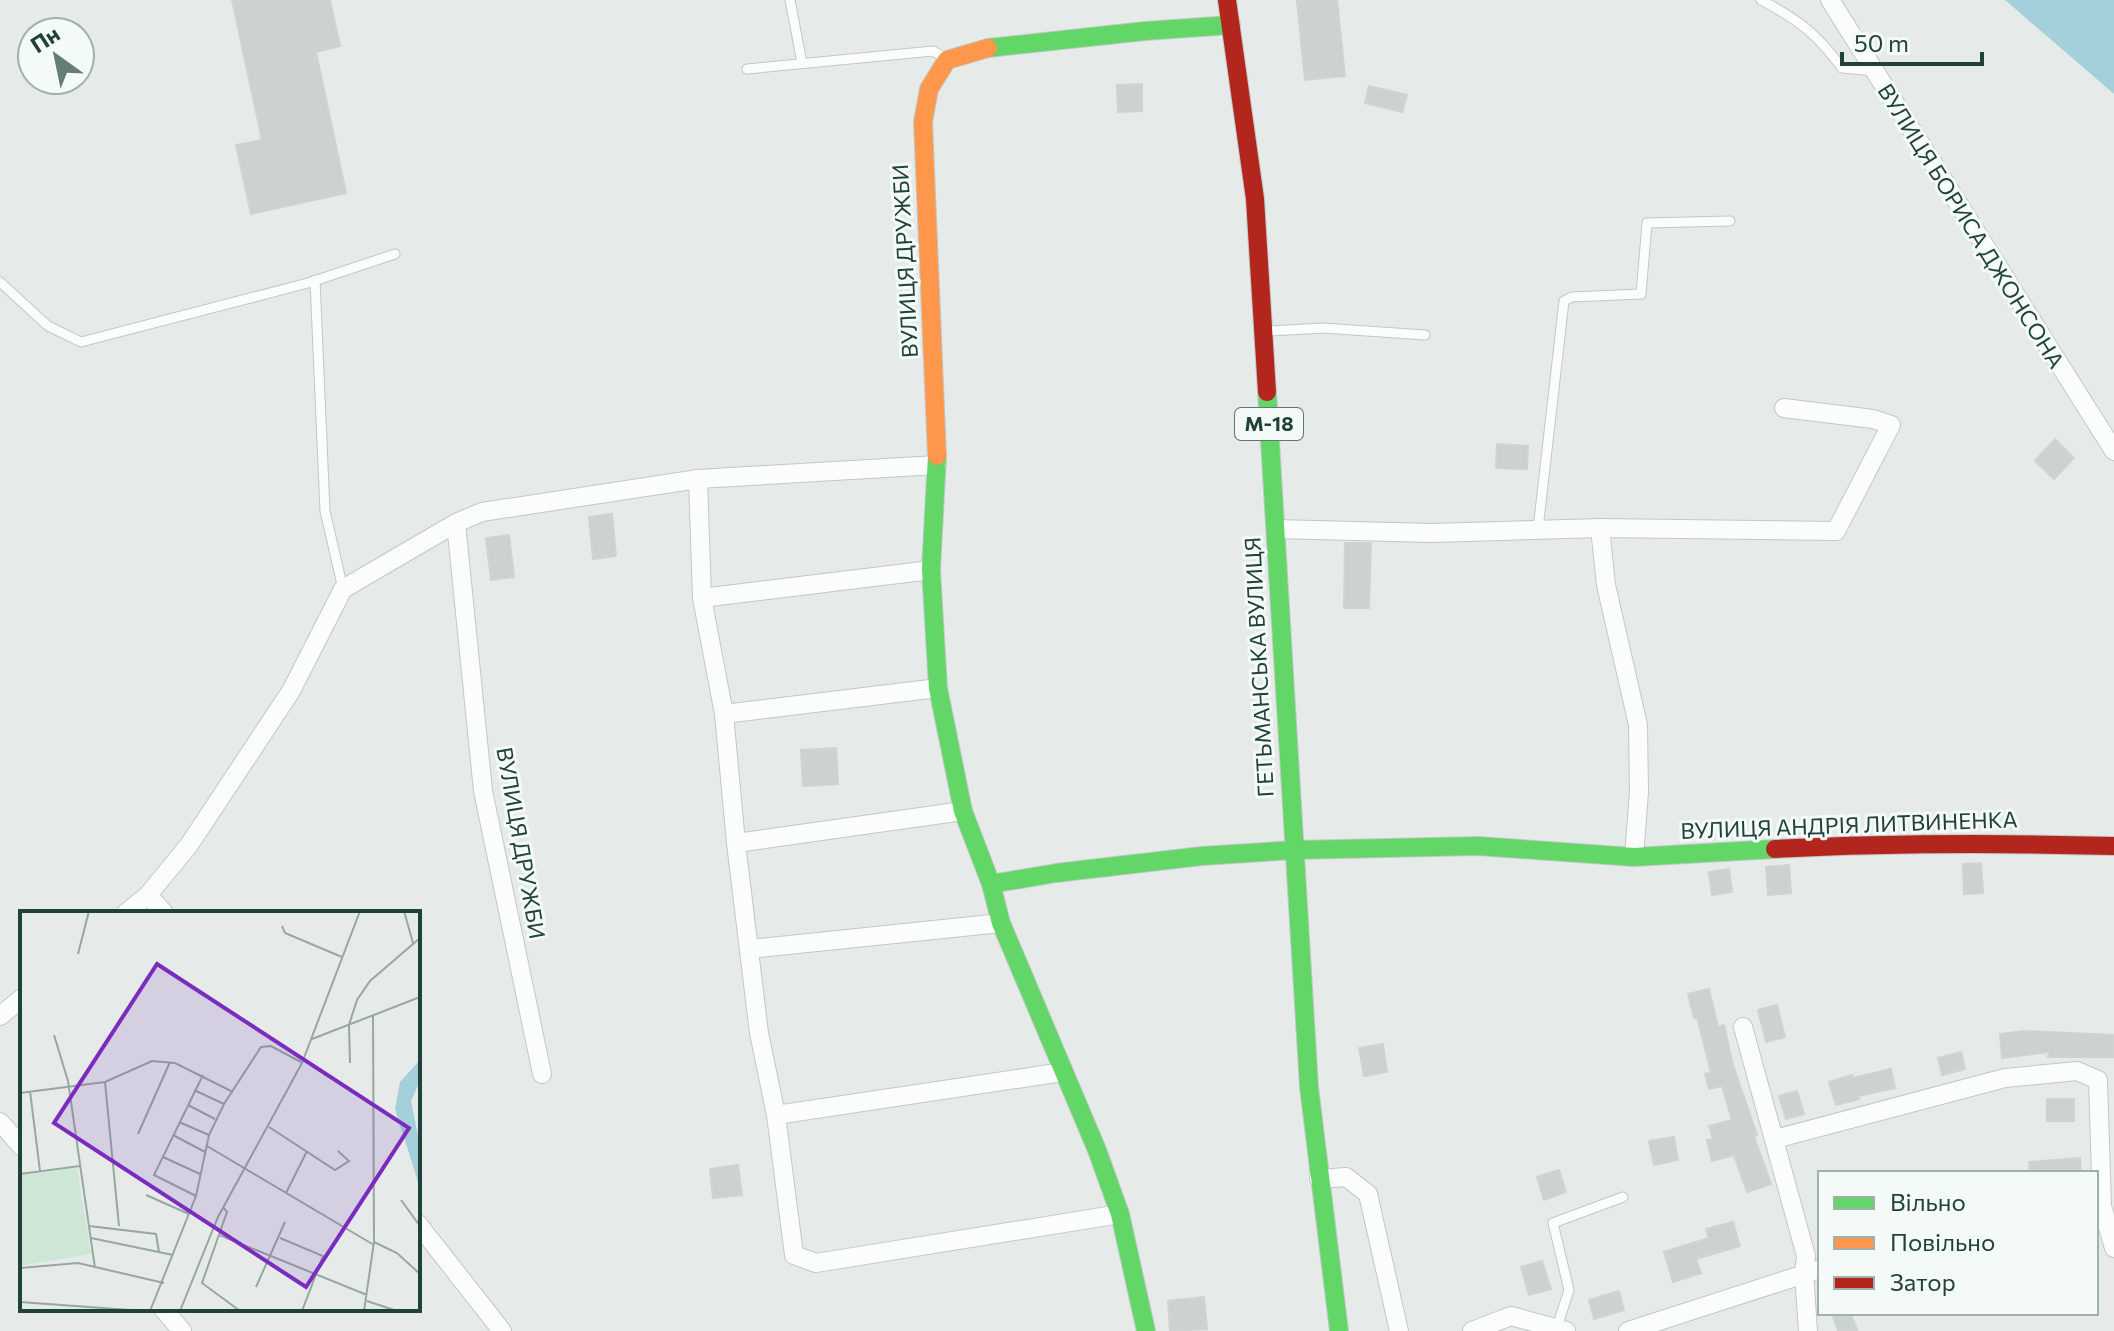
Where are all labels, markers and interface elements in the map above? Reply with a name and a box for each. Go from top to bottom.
north arrow [16,16,96,96]
scale bar [1842,16,1982,66]
text: Пн [25,20,64,58]
text: 50 m [1854,28,1909,57]
street label: ВУЛИЦЯ БОРИСА ДЖОНСОНА [1872,78,2070,373]
street label: ВУЛИЦЯ ДРУЖБИ [886,163,923,359]
road number: М-18 [1235,408,1303,440]
street label: ГЕТЬМАНСЬКА ВУЛИЦЯ [1238,536,1279,798]
street label: ВУЛИЦЯ ДРУЖБИ [491,745,552,941]
street label: ВУЛИЦЯ АНДРІЯ ЛИТВИНЕНКА [1680,805,2018,844]
inset map [20,911,420,1311]
legend [1818,1171,2098,1315]
text: Вільно [1890,1187,1966,1216]
text: Повільно [1890,1227,1995,1256]
text: Затор [1890,1267,1956,1296]

